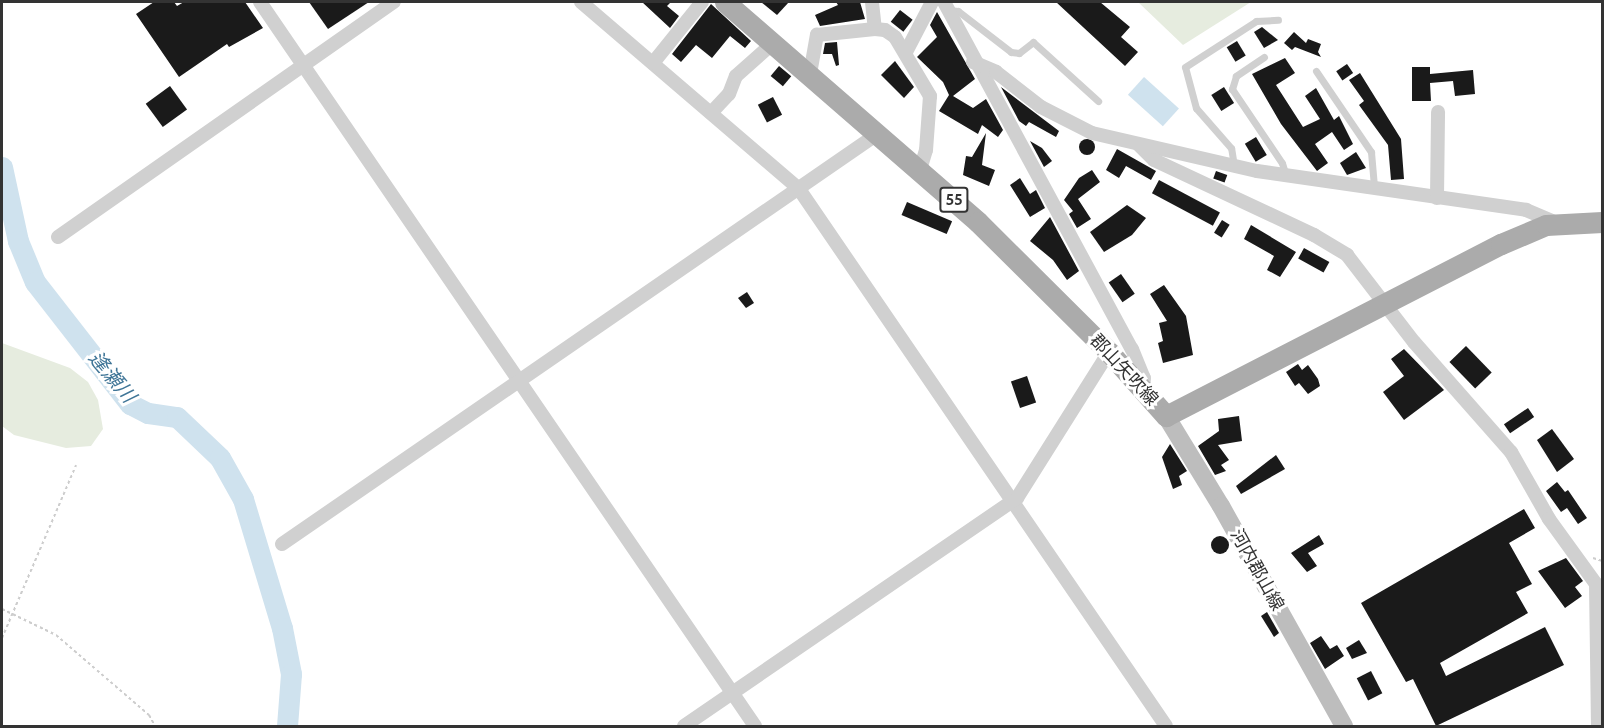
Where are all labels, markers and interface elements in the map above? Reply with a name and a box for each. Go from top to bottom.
road number: 55 [939,187,969,213]
street label: 郡山矢吹線 [1085,330,1163,410]
water label: 逢瀬川 [84,346,140,408]
street label: 河内郡山線 [1226,525,1288,615]

